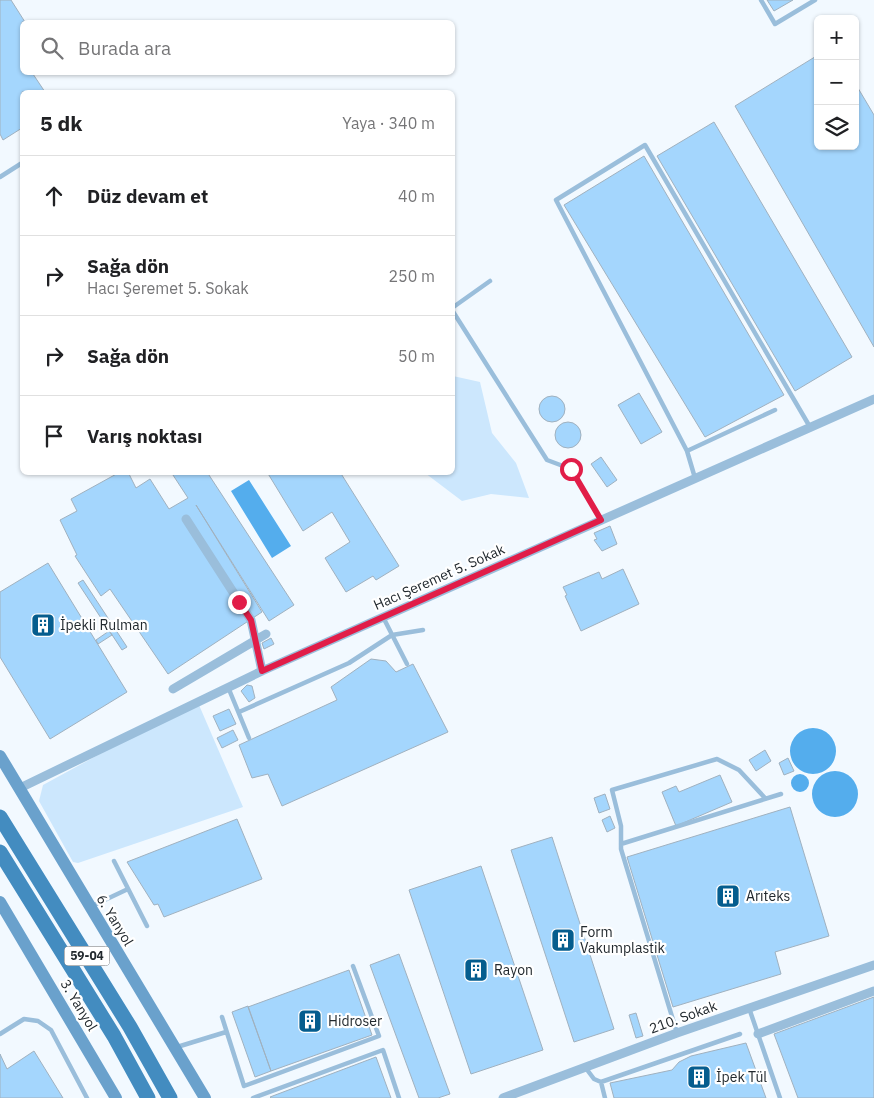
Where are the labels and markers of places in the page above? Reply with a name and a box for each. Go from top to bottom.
building icon: İpekli Rulman [30,612,56,638]
place label: İpekli Rulman [60,616,148,634]
building icon: Arıteks [715,883,741,909]
place label: Arıteks [746,887,790,905]
place label: Form Vakumplastik [580,923,666,957]
building icon: Form Vakumplastik [550,927,576,953]
building icon: Rayon [463,957,489,983]
place label: Rayon [494,961,533,979]
building icon: Hidroser [297,1008,323,1034]
place label: Hidroser [328,1012,382,1030]
building icon: İpek Tül [686,1064,712,1090]
place label: İpek Tül [716,1068,767,1086]

